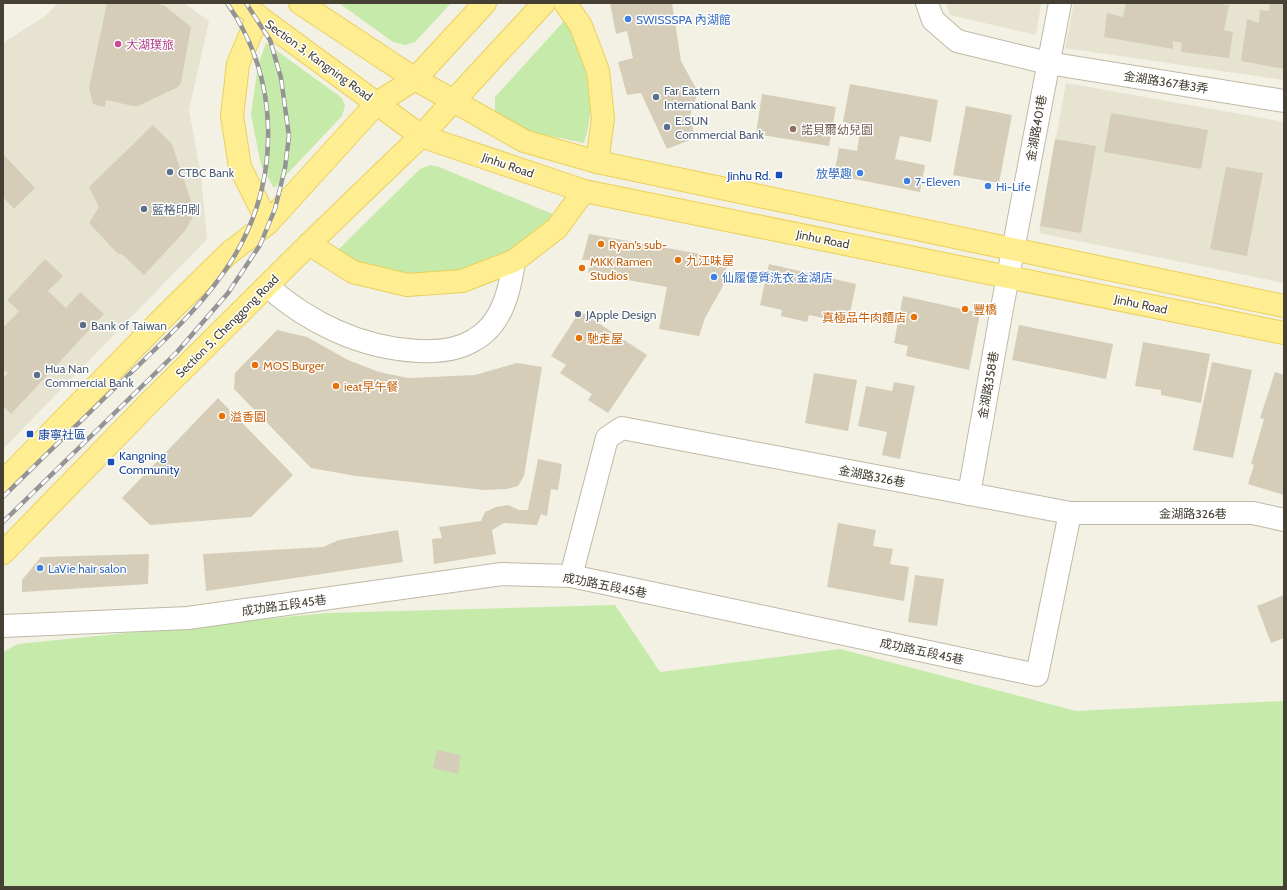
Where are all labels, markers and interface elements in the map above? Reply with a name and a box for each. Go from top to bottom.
place label: SWISSSPA 內湖館 [636,12,731,27]
marker: SWISSSPA 內湖館 [623,14,633,24]
street label: Section 3, Kangning Road [262,16,376,104]
place label: 大湖璞旅 [126,37,174,52]
marker: 大湖璞旅 [113,39,123,49]
street label: 金湖路367巷3弄 [1122,68,1210,96]
place label: Far Eastern International Bank [664,83,757,112]
marker: Far Eastern International Bank [651,92,661,102]
street label: 金湖路401巷 [1023,94,1049,162]
place label: E.SUN Commercial Bank [675,113,765,142]
marker: E.SUN Commercial Bank [662,122,672,132]
place label: 諾貝爾幼兒園 [801,122,873,137]
marker: 諾貝爾幼兒園 [788,124,798,134]
street label: Jinhu Road [479,149,536,181]
place label: CTBC Bank [178,165,235,180]
place label: 放學趣 [816,166,852,181]
marker: CTBC Bank [165,167,175,177]
place label: Jinhu Rd. [726,168,771,183]
marker: 放學趣 [855,168,865,178]
marker: Jinhu Rd. [774,170,784,180]
place label: 7-Eleven [915,174,960,189]
marker: 7-Eleven [902,176,912,186]
place label: Hi-Life [996,179,1031,194]
marker: Hi-Life [983,181,993,191]
place label: 藍格印刷 [152,202,200,217]
marker: 藍格印刷 [139,204,149,214]
street label: Jinhu Road [794,226,851,251]
place label: Ryan's sub- [609,237,667,252]
marker: Ryan's sub- [596,239,606,249]
place label: 九江味屋 [686,253,734,268]
place label: MKK Ramen Studios [590,254,653,283]
marker: 九江味屋 [673,255,683,265]
marker: MKK Ramen Studios [577,263,587,273]
place label: 仙履優質洗衣 金湖店 [722,270,833,285]
street label: Section 5, Chenggong Road [172,271,282,381]
marker: 仙履優質洗衣 金湖店 [709,272,719,282]
street label: Jinhu Road [1112,291,1169,317]
place label: 豐橋 [973,302,997,317]
marker: 豐橋 [960,304,970,314]
place label: JApple Design [585,307,657,322]
marker: JApple Design [573,309,583,319]
place label: 真極品牛肉麵店 [822,310,906,325]
marker: 真極品牛肉麵店 [909,312,919,322]
place label: Bank of Taiwan [91,318,167,333]
marker: Bank of Taiwan [78,320,88,330]
place label: 馳走屋 [587,331,623,346]
marker: 馳走屋 [574,333,584,343]
street label: 金湖路358巷 [975,350,1001,420]
place label: MOS Burger [263,358,325,373]
marker: MOS Burger [250,360,260,370]
place label: Hua Nan Commercial Bank [45,361,135,390]
marker: Hua Nan Commercial Bank [32,370,42,380]
place label: ieat早午餐 [344,379,398,394]
marker: ieat早午餐 [331,381,341,391]
place label: 溢香園 [230,409,266,424]
marker: 溢香園 [217,411,227,421]
place label: 康寧社區 [38,427,86,442]
marker: 康寧社區 [25,429,35,439]
place label: Kangning Community [119,448,180,477]
marker: Kangning Community [106,457,116,467]
street label: 金湖路326巷 [837,462,907,490]
street label: 金湖路326巷 [1159,506,1227,521]
place label: LaVie hair salon [48,561,127,576]
marker: LaVie hair salon [35,563,45,573]
street label: 成功路五段45巷 [562,569,648,601]
street label: 成功路五段45巷 [241,592,327,618]
street label: 成功路五段45巷 [879,635,965,667]

